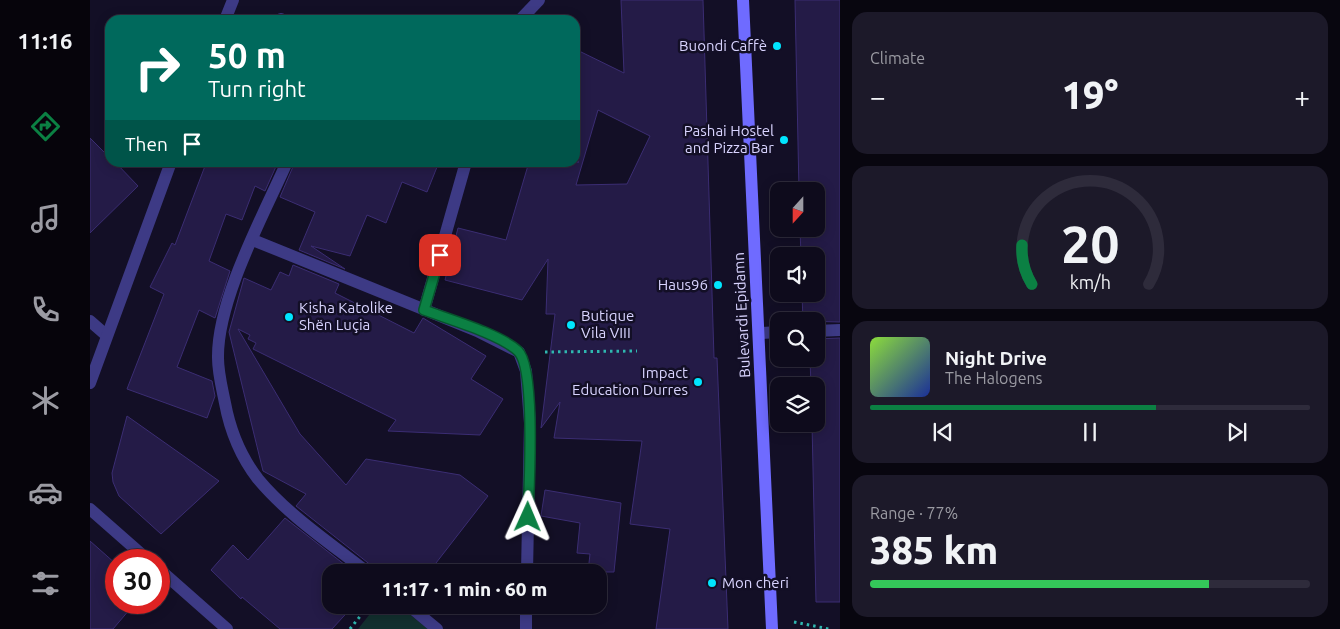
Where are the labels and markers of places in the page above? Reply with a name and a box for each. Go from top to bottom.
place label: Buondi Caffè [679,37,767,54]
marker: Buondi Caffè [771,40,783,52]
place label: Pashai Hostel and Pizza Bar [684,122,774,156]
marker: Pashai Hostel and Pizza Bar [778,134,790,146]
pin [419,234,461,276]
place label: Haus96 [658,276,708,293]
marker: Haus96 [712,279,724,291]
place label: Kisha Katolike Shën Luçia [299,299,393,333]
place label: Butique Vila VIII [581,307,634,341]
marker: Kisha Katolike Shën Luçia [283,311,295,323]
marker: Butique Vila VIII [565,319,577,331]
place label: Impact Education Durres [572,364,688,398]
marker: Impact Education Durres [692,376,704,388]
place label: Mon cheri [722,574,789,591]
marker: Mon cheri [706,577,718,589]

